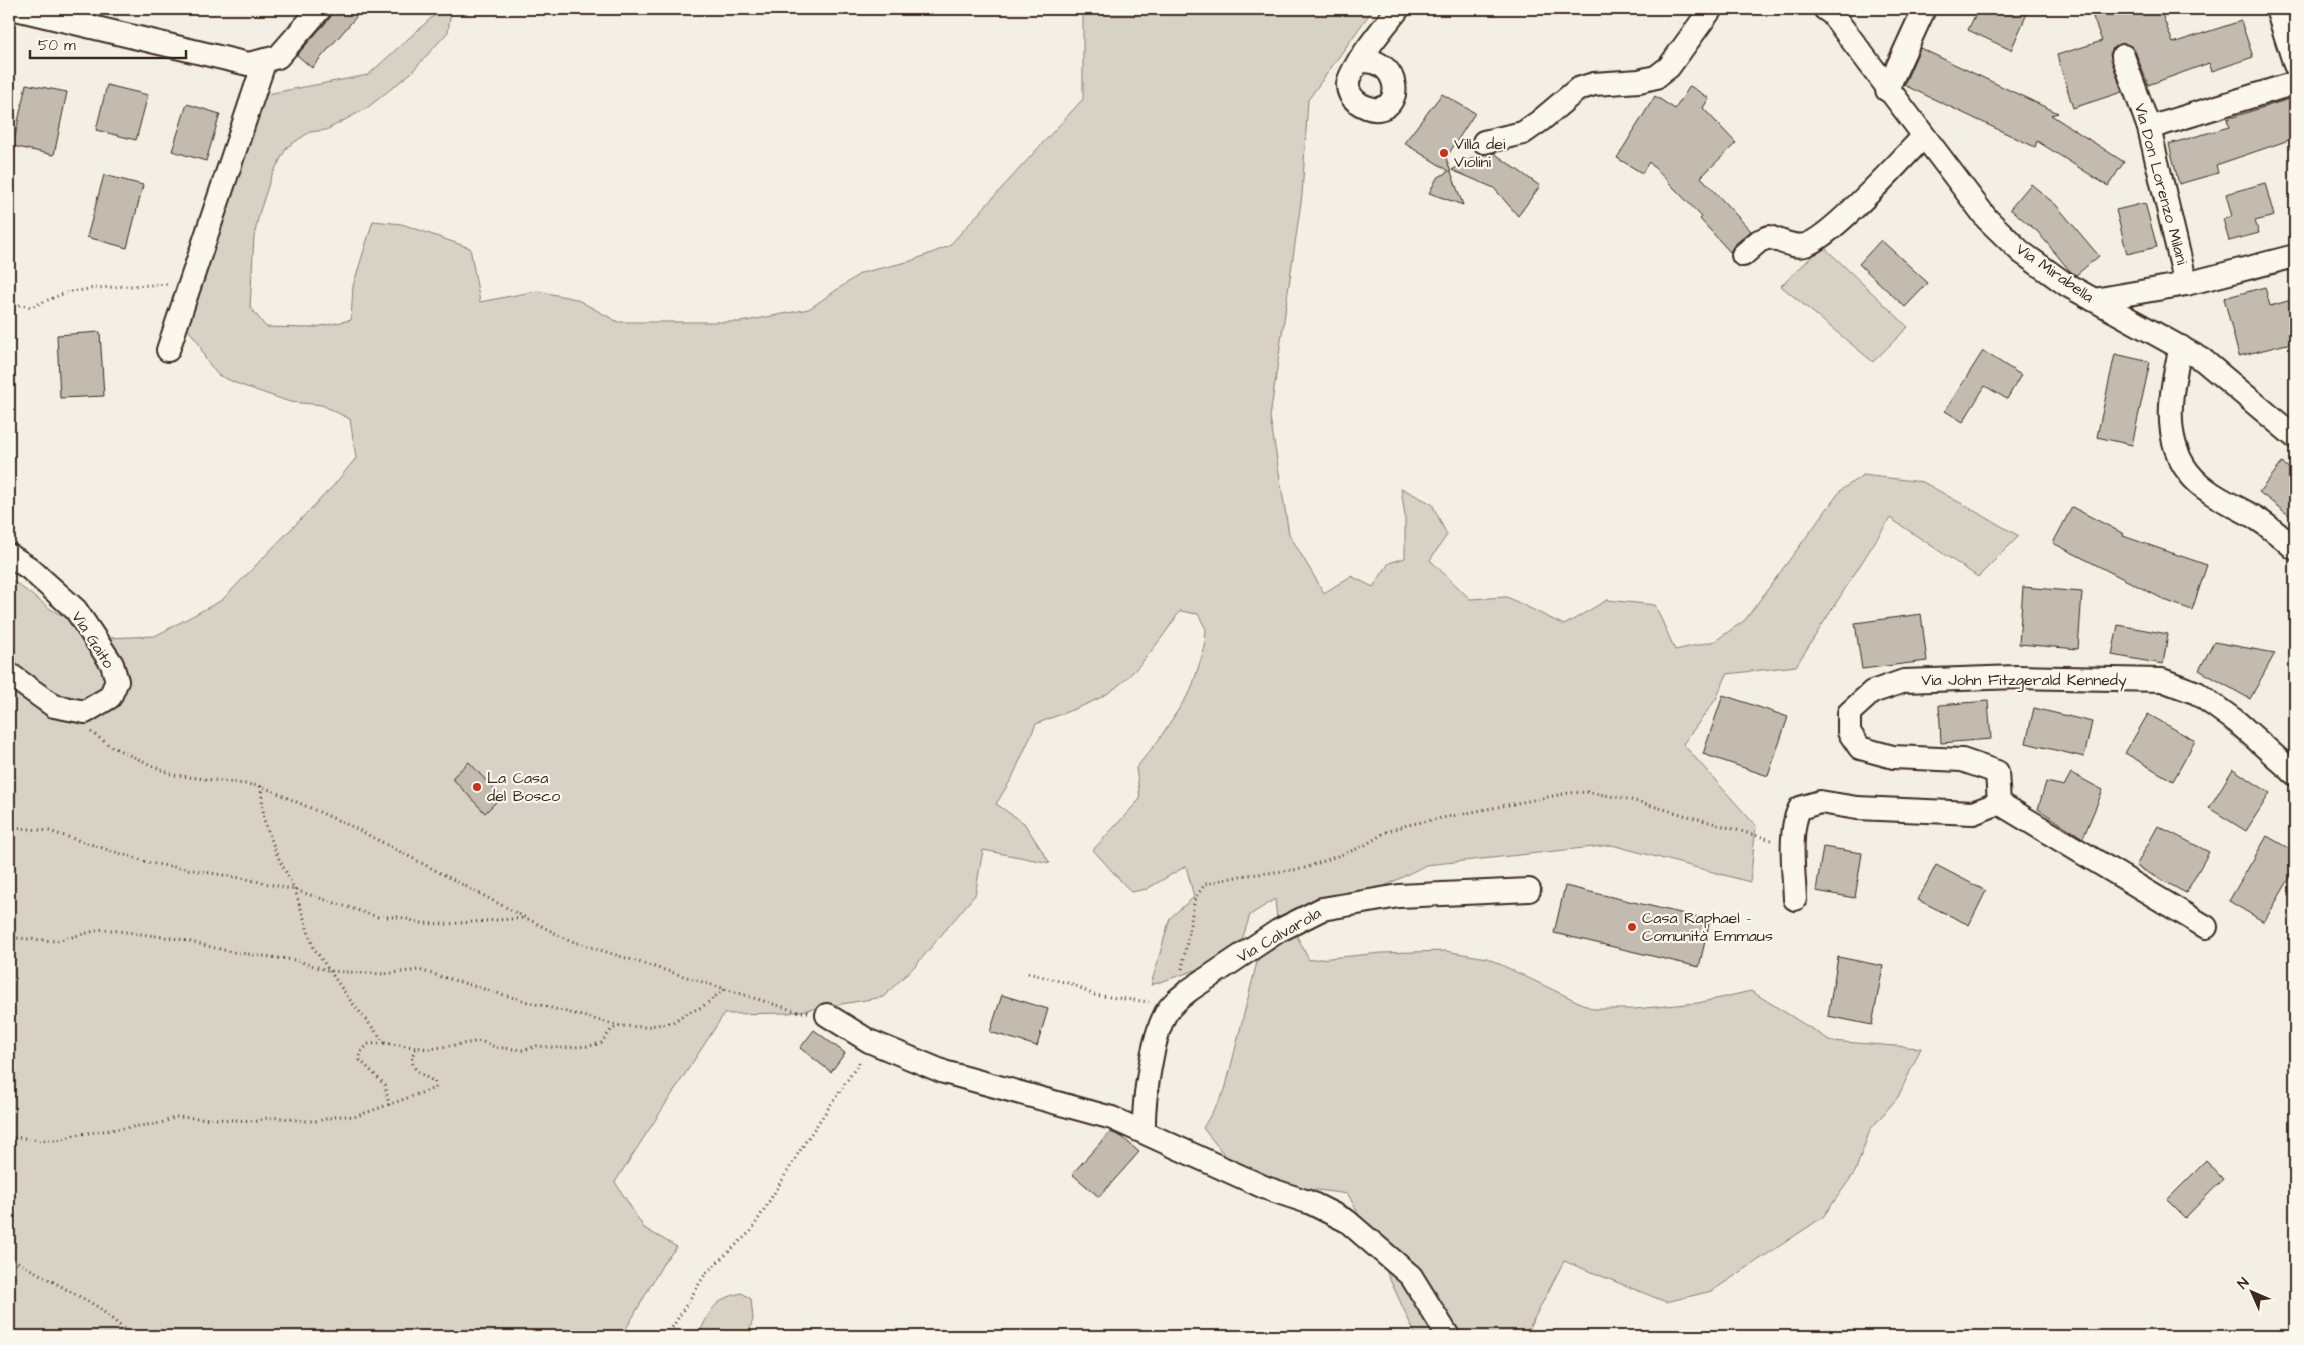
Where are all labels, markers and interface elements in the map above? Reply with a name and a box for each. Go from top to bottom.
scale bar [30,28,186,60]
text: 50 m [38,35,76,56]
street label: Via Don Lorenzo Milani [2129,101,2193,268]
place label: Villa dei Violini [1454,133,1506,173]
marker: Villa dei Violini [1438,147,1450,159]
street label: Via Mirabella [2012,238,2098,308]
street label: Via Gaito [66,607,120,673]
street label: Via John Fitzgerald Kennedy [1921,669,2127,692]
place label: La Casa del Bosco [487,767,560,807]
marker: La Casa del Bosco [471,781,483,793]
street label: Via Calvarola [1233,902,1325,968]
place label: Casa Raphael - Comunità Emmaus [1642,907,1773,947]
marker: Casa Raphael - Comunità Emmaus [1626,921,1638,933]
north arrow [2226,1268,2276,1318]
text: N [2233,1273,2254,1294]

